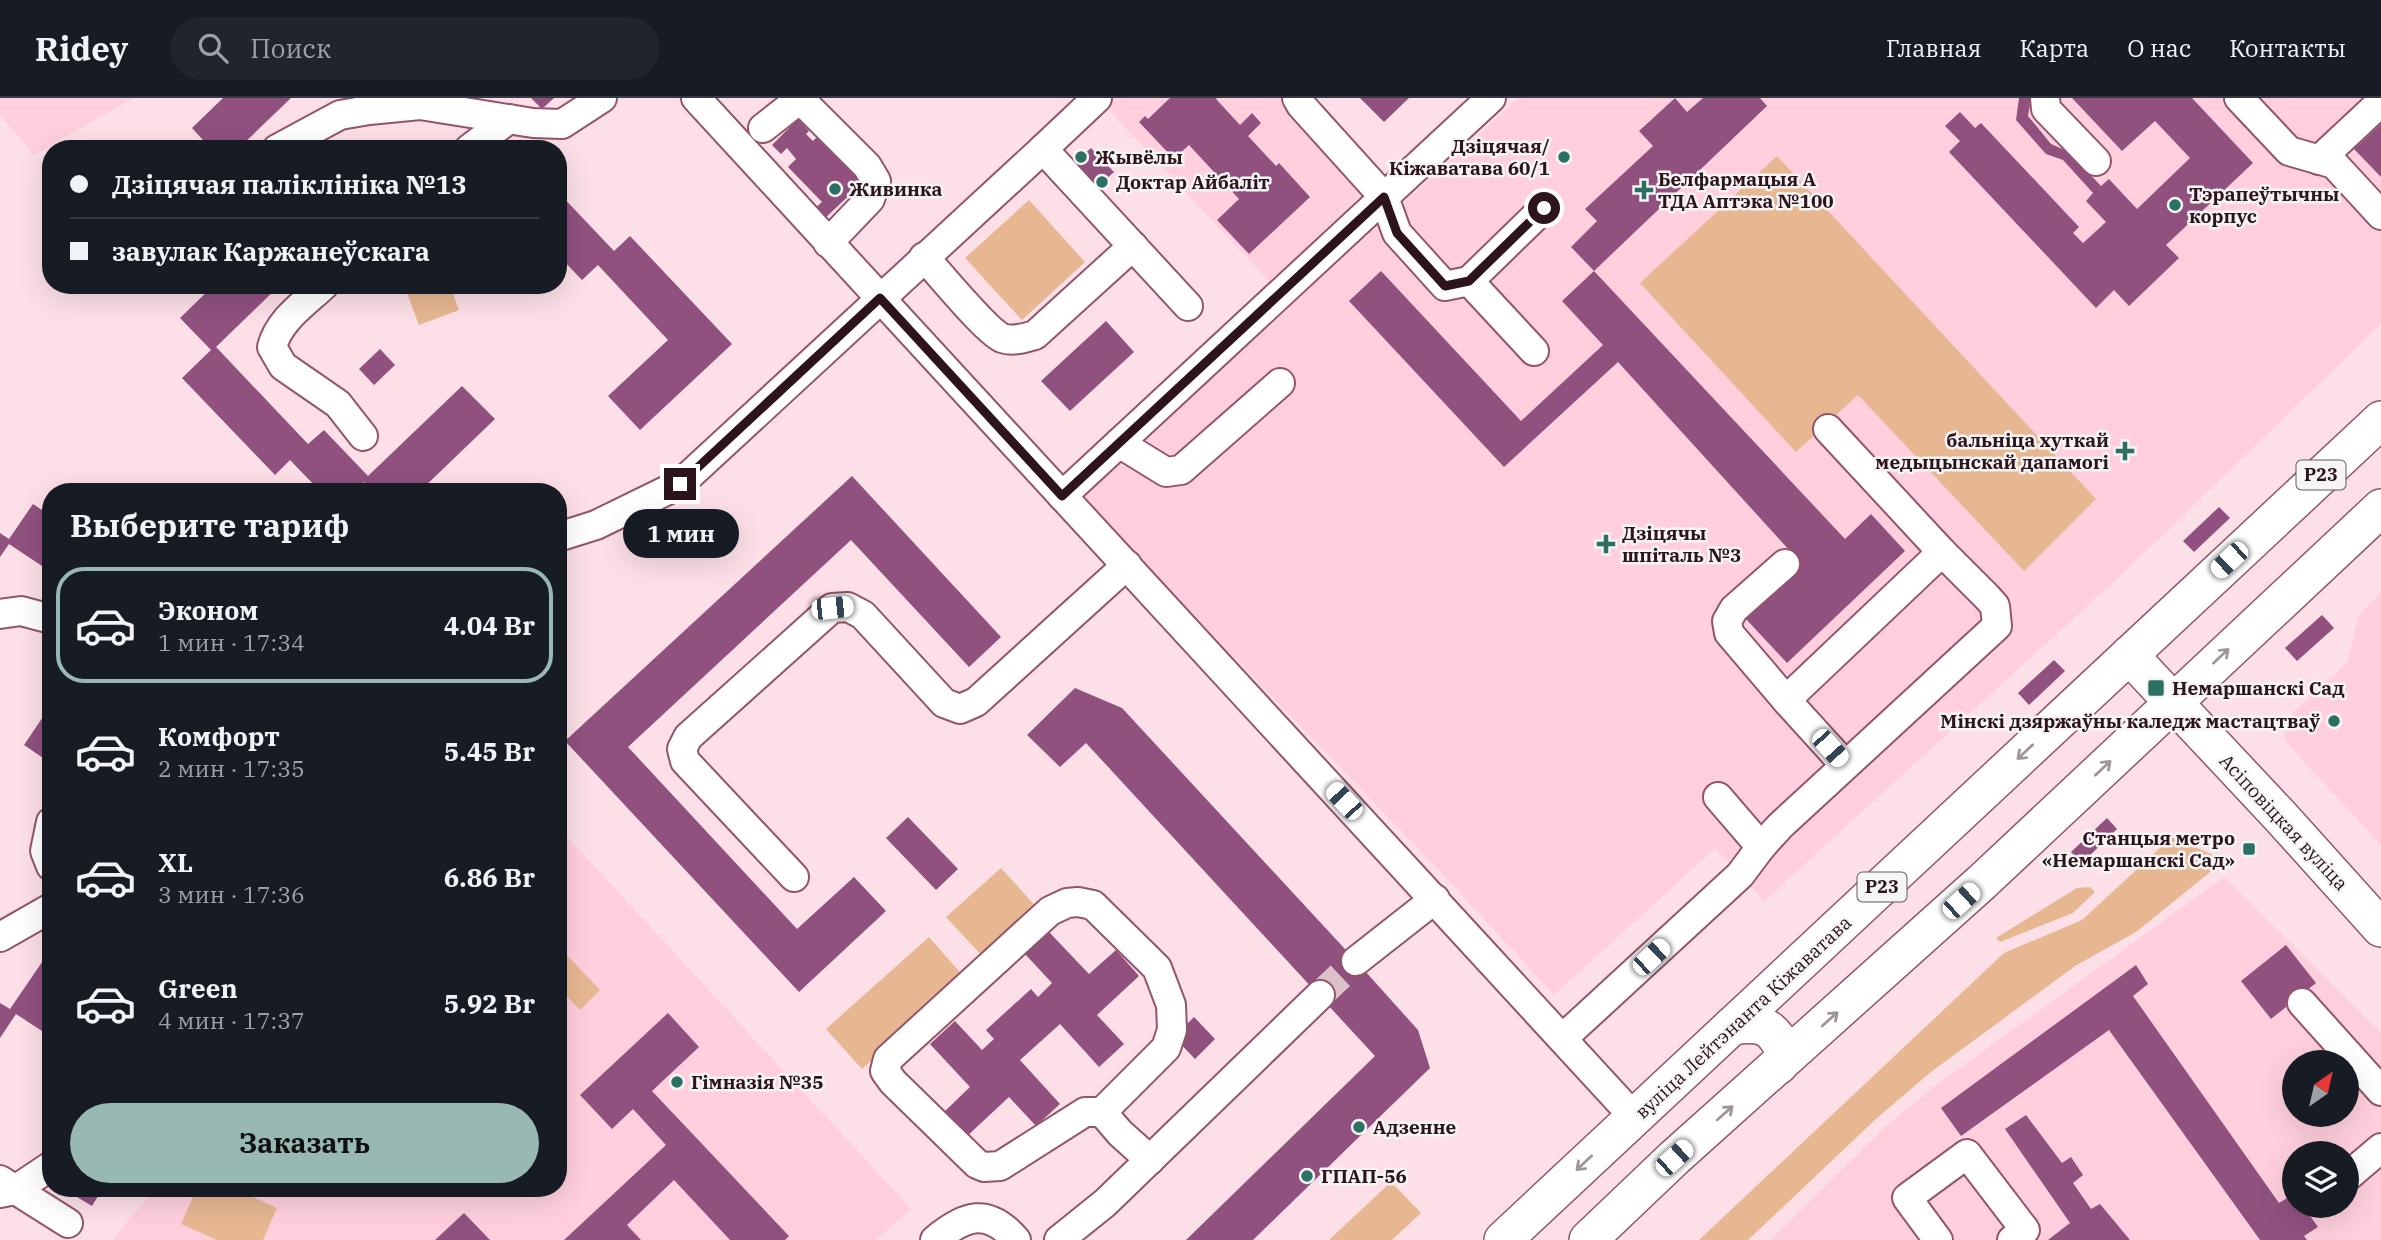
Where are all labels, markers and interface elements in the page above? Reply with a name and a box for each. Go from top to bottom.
search box [170,17,660,80]
text: Ridey [35,27,128,70]
icon: search [194,29,232,67]
text: Поиск [250,31,331,65]
text: Главная [1886,32,1982,64]
text: Карта [2020,32,2089,64]
text: О нас [2127,32,2191,64]
text: Контакты [2229,32,2346,64]
place label: Дзіцячая/ Кіжаватава 60/1 [1389,134,1550,180]
place label: Жывёлы [1095,145,1183,169]
marker: Жывёлы [1073,149,1089,165]
marker: Дзіцячая/ Кіжаватава 60/1 [1556,149,1572,165]
text: Дзіцячая паліклініка №13 [112,167,467,201]
place label: Белфармацыя А ТДА Аптэка №100 [1658,167,1834,213]
place label: Доктар Айбаліт [1116,170,1270,194]
marker: Доктар Айбаліт [1094,174,1110,190]
place label: Живинка [849,177,942,201]
marker: Живинка [827,181,843,197]
marker: Белфармацыя А ТДА Аптэка №100 [1636,182,1652,198]
place label: Тэрапеўтычны корпус [2189,182,2339,228]
route start [1528,192,1560,224]
marker: Тэрапеўтычны корпус [2167,197,2183,213]
text: завулак Каржанеўскага [112,234,430,268]
place label: бальніца хуткай медыцынскай дапамогі [1875,428,2109,474]
marker: бальніца хуткай медыцынскай дапамогі [2115,441,2135,461]
road number: Р23 [2296,460,2346,489]
route end [664,468,696,500]
text: Выберите тариф [70,504,350,546]
callout: 1 мин [622,508,738,558]
text: 1 мин [647,518,715,548]
place label: Дзіцячы шпіталь №3 [1622,521,1741,567]
marker: Дзіцячы шпіталь №3 [1596,534,1616,554]
car [2207,538,2252,582]
text: Эконом [158,593,259,627]
icon: car [74,594,137,657]
car [811,595,854,621]
text: 4.04 Br [444,608,535,642]
text: 1 мин · 17:34 [158,627,305,657]
one-way arrow [2212,648,2229,665]
place label: Немаршанскі Сад [2172,676,2345,700]
marker: Немаршанскі Сад [2146,678,2166,698]
place label: Мінскі дзяржаўны каледж мастацтваў [1940,709,2320,733]
marker: Мінскі дзяржаўны каледж мастацтваў [2326,713,2342,729]
text: Комфорт [158,719,280,753]
icon: car [74,720,137,783]
car [1809,725,1852,771]
text: 5.45 Br [444,734,535,768]
one-way arrow [2017,744,2034,761]
street label: Асіповіцкая вуліца [2214,749,2354,895]
text: 2 мин · 17:35 [158,753,305,783]
one-way arrow [2094,760,2111,777]
car [1322,778,1367,824]
place label: Станцыя метро «Немаршанскі Сад» [2042,826,2235,872]
marker: Станцыя метро «Немаршанскі Сад» [2241,841,2257,857]
text: XL [158,845,193,879]
icon: car [74,846,137,909]
text: 6.86 Br [444,860,535,894]
road number: Р23 [1857,872,1906,902]
text: 3 мин · 17:36 [158,879,305,909]
car [1939,879,1984,923]
street label: вуліца Лейтэнанта Кіжаватава [1630,910,1856,1124]
car [1629,935,1674,979]
text: Green [158,971,238,1005]
icon: car [74,972,137,1035]
text: 5.92 Br [444,986,535,1020]
text: 4 мин · 17:37 [158,1005,305,1035]
one-way arrow [1820,1012,1838,1028]
north arrow [2282,1050,2359,1127]
map controls [2282,1050,2359,1218]
place label: Гімназія №35 [691,1070,824,1094]
marker: Гімназія №35 [669,1074,685,1090]
button: Заказать [70,1103,539,1183]
one-way arrow [1716,1104,1733,1121]
place label: Адзенне [1373,1115,1457,1139]
marker: Адзенне [1351,1119,1367,1135]
car [1652,1136,1697,1180]
button: layers [2282,1141,2359,1218]
one-way arrow [1576,1155,1593,1172]
place label: ГПАП-56 [1321,1164,1407,1188]
marker: ГПАП-56 [1299,1168,1315,1184]

